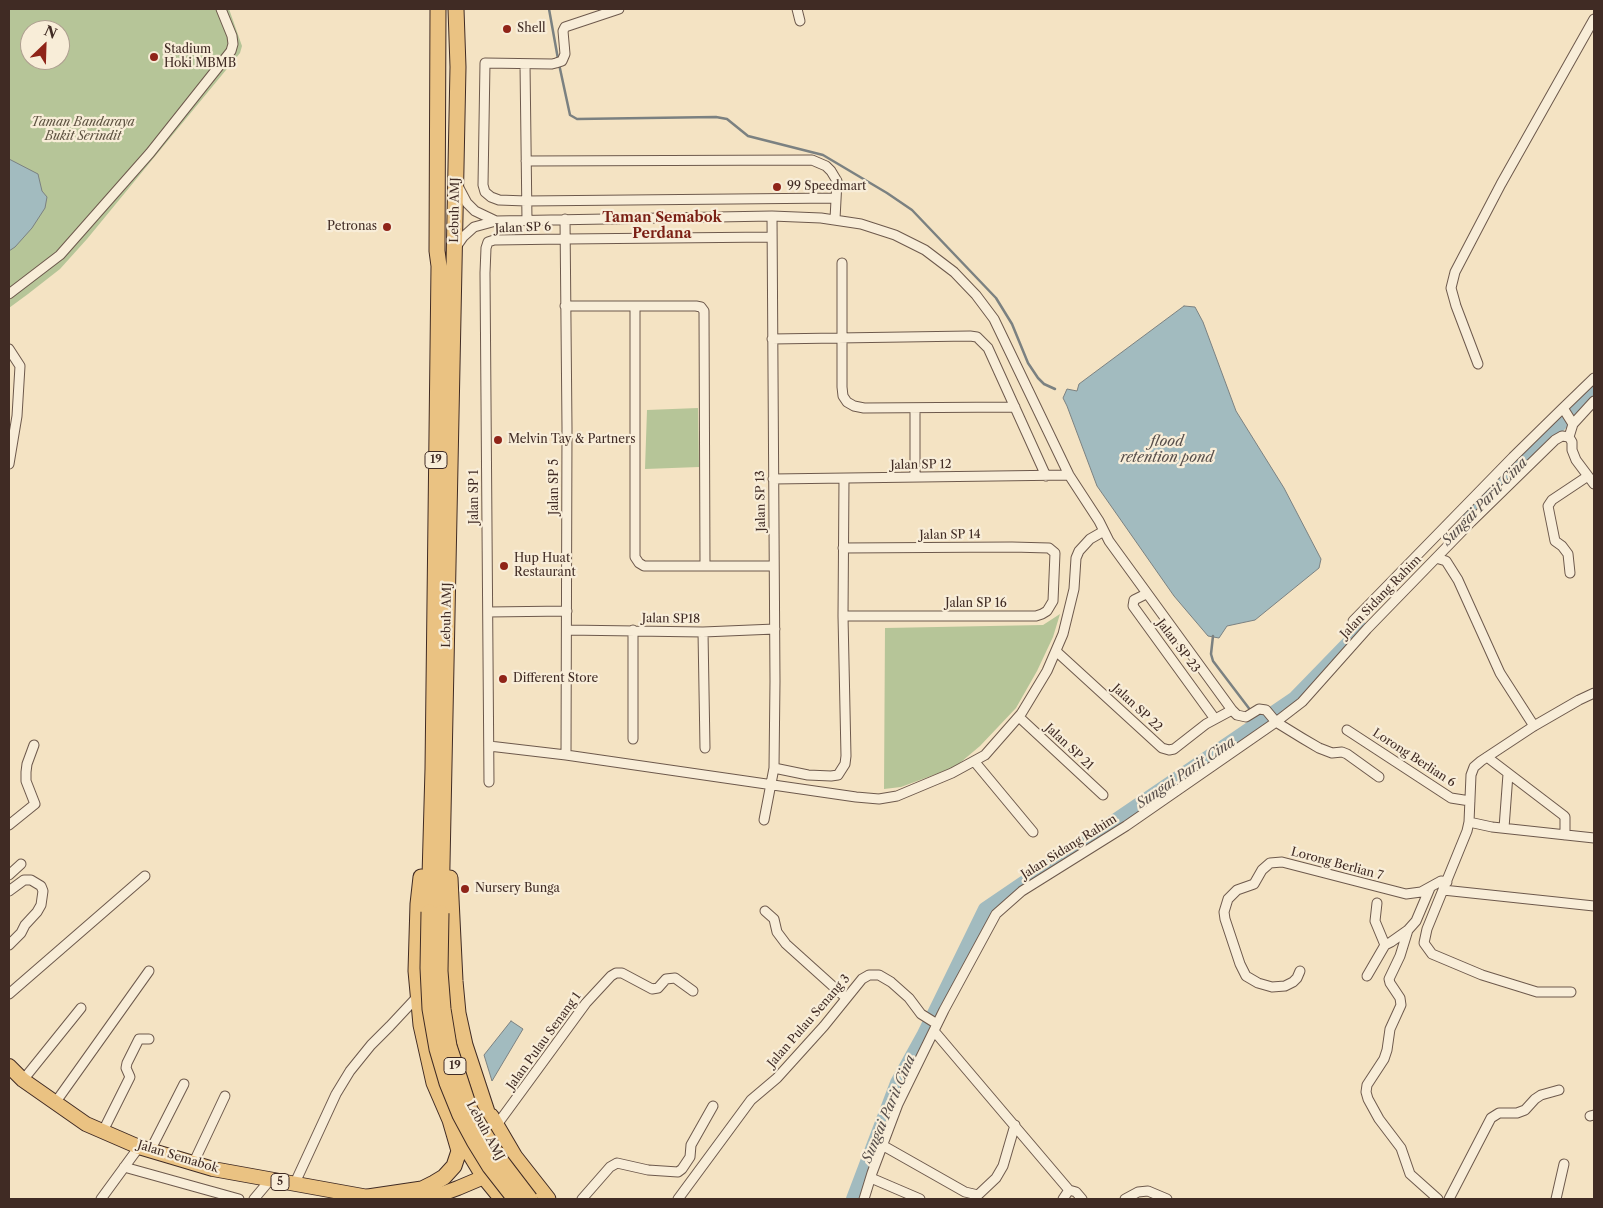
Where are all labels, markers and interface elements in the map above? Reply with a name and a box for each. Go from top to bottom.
north arrow [20,20,70,70]
text: N [41,22,60,43]
place label: Shell [517,22,546,36]
marker: Shell [501,23,513,35]
place label: Stadium Hoki MBMB [164,43,236,71]
marker: Stadium Hoki MBMB [148,51,160,63]
park label: Taman Bandaraya Bukit Serindit [31,116,135,144]
street label: Lebuh AMJ [447,177,463,243]
place label: 99 Speedmart [787,180,866,194]
marker: 99 Speedmart [771,181,783,193]
district label: Taman Semabok Perdana [602,210,722,242]
place label: Petronas [327,220,377,234]
street label: Jalan SP 6 [495,220,551,236]
marker: Petronas [381,221,393,233]
place label: Melvin Tay & Partners [508,433,635,447]
marker: Melvin Tay & Partners [492,434,504,446]
water label: flood retention pond [1121,434,1213,467]
road number: 19 [425,452,447,468]
water label: Sungai Parit Cina [1439,455,1531,549]
street label: Jalan SP 12 [890,457,952,473]
street label: Jalan SP 5 [548,459,562,515]
street label: Jalan SP 1 [468,470,482,524]
street label: Jalan SP 13 [753,470,769,532]
street label: Jalan SP 14 [919,527,981,543]
place label: Hup Huat Restaurant [514,552,576,580]
street label: Jalan Sidang Rahim [1338,552,1424,642]
marker: Hup Huat Restaurant [498,560,510,572]
street label: Lebuh AMJ [439,582,455,648]
street label: Jalan SP 16 [945,597,1007,611]
street label: Jalan SP18 [642,611,700,627]
street label: Jalan SP 23 [1153,617,1203,675]
place label: Different Store [513,672,598,686]
marker: Different Store [497,673,509,685]
street label: Jalan SP 22 [1109,681,1165,735]
street label: Jalan SP 21 [1042,721,1096,773]
street label: Lorong Berlian 6 [1370,726,1458,790]
water label: Sungai Parit Cina [1134,734,1238,812]
street label: Jalan Sidang Rahim [1019,812,1119,882]
street label: Lorong Berlian 7 [1289,845,1385,883]
place label: Nursery Bunga [475,882,560,896]
marker: Nursery Bunga [459,883,471,895]
street label: Jalan Pulau Senang 3 [765,972,853,1070]
street label: Jalan Pulau Senang 1 [504,990,584,1092]
water label: Sungai Parit Cina [859,1053,919,1165]
road number: 19 [444,1058,466,1074]
street label: Lebuh AMJ [463,1099,507,1163]
street label: Jalan Semabok [136,1138,220,1176]
road number: 5 [271,1174,289,1190]

